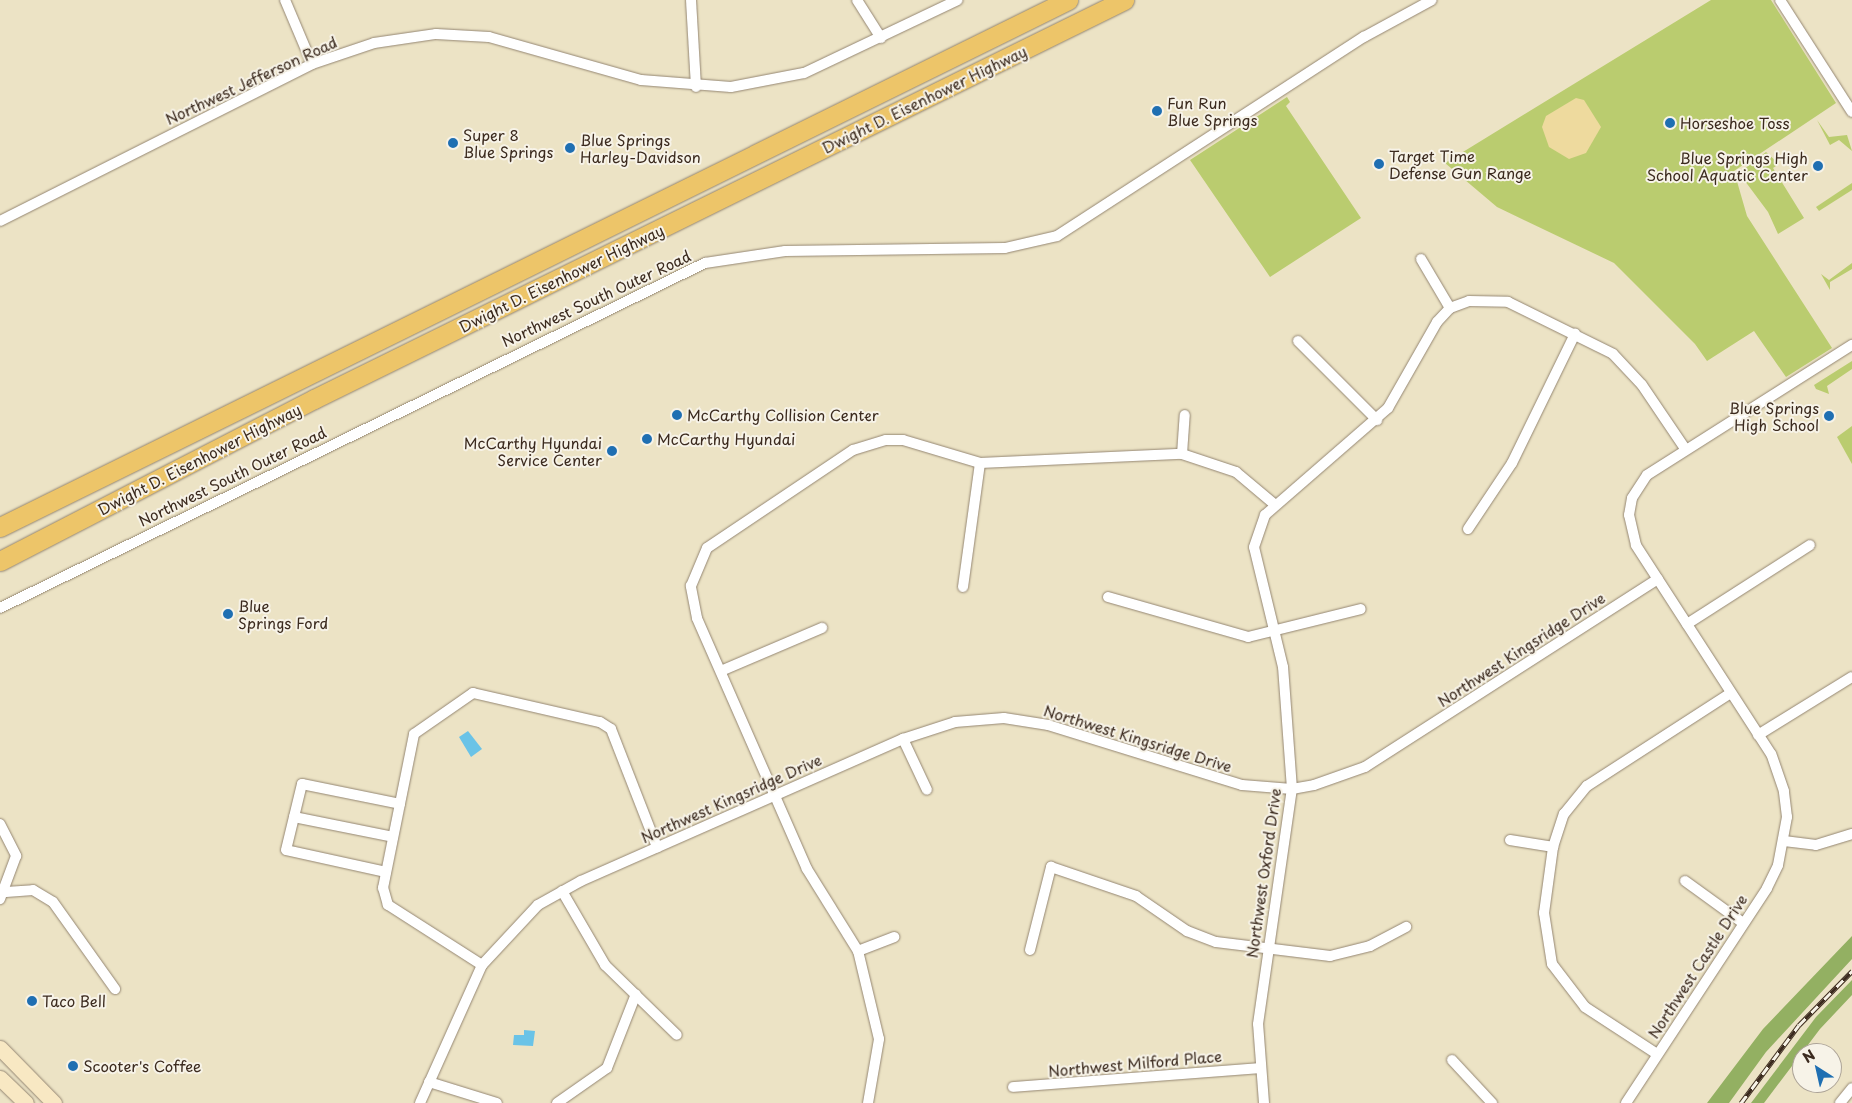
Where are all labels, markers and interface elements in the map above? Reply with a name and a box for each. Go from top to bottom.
street label: Northwest Jefferson Road [162,32,340,128]
street label: Dwight D. Eisenhower Highway [819,41,1029,157]
place label: Fun Run Blue Springs [1167,93,1257,128]
marker: Fun Run Blue Springs [1151,105,1163,117]
place label: Horseshoe Toss [1680,114,1789,132]
marker: Horseshoe Toss [1664,117,1676,129]
place label: Super 8 Blue Springs [463,125,553,160]
place label: Blue Springs Harley-Davidson [580,130,701,165]
marker: Super 8 Blue Springs [447,137,459,149]
marker: Blue Springs Harley-Davidson [564,142,576,154]
place label: Target Time Defense Gun Range [1389,146,1531,181]
place label: Blue Springs High School Aquatic Center [1646,148,1808,183]
marker: Target Time Defense Gun Range [1373,158,1385,170]
marker: Blue Springs High School Aquatic Center [1812,160,1824,172]
street label: Dwight D. Eisenhower Highway [456,220,666,336]
street label: Northwest South Outer Road [498,246,694,350]
place label: Blue Springs High School [1729,398,1819,433]
street label: Dwight D. Eisenhower Highway [94,400,304,518]
place label: McCarthy Collision Center [687,406,880,424]
marker: McCarthy Collision Center [671,409,683,421]
marker: Blue Springs High School [1823,410,1835,422]
street label: Northwest South Outer Road [135,422,329,530]
place label: McCarthy Hyundai [657,430,796,448]
place label: McCarthy Hyundai Service Center [463,433,602,468]
marker: McCarthy Hyundai [641,433,653,445]
marker: McCarthy Hyundai Service Center [606,445,618,457]
street label: Northwest Kingsridge Drive [1434,588,1608,710]
place label: Blue Springs Ford [238,596,328,631]
marker: Blue Springs Ford [222,608,234,620]
street label: Northwest Kingsridge Drive [1042,701,1234,775]
street label: Northwest Kingsridge Drive [638,750,824,846]
street label: Northwest Oxford Drive [1242,787,1284,959]
street label: Northwest Castle Drive [1644,890,1750,1042]
place label: Taco Bell [42,992,108,1010]
marker: Taco Bell [26,995,38,1007]
north arrow [1792,1043,1842,1093]
text: N [1798,1044,1819,1068]
street label: Northwest Milford Place [1047,1046,1223,1080]
place label: Scooter's Coffee [83,1057,201,1075]
marker: Scooter's Coffee [67,1060,79,1072]

